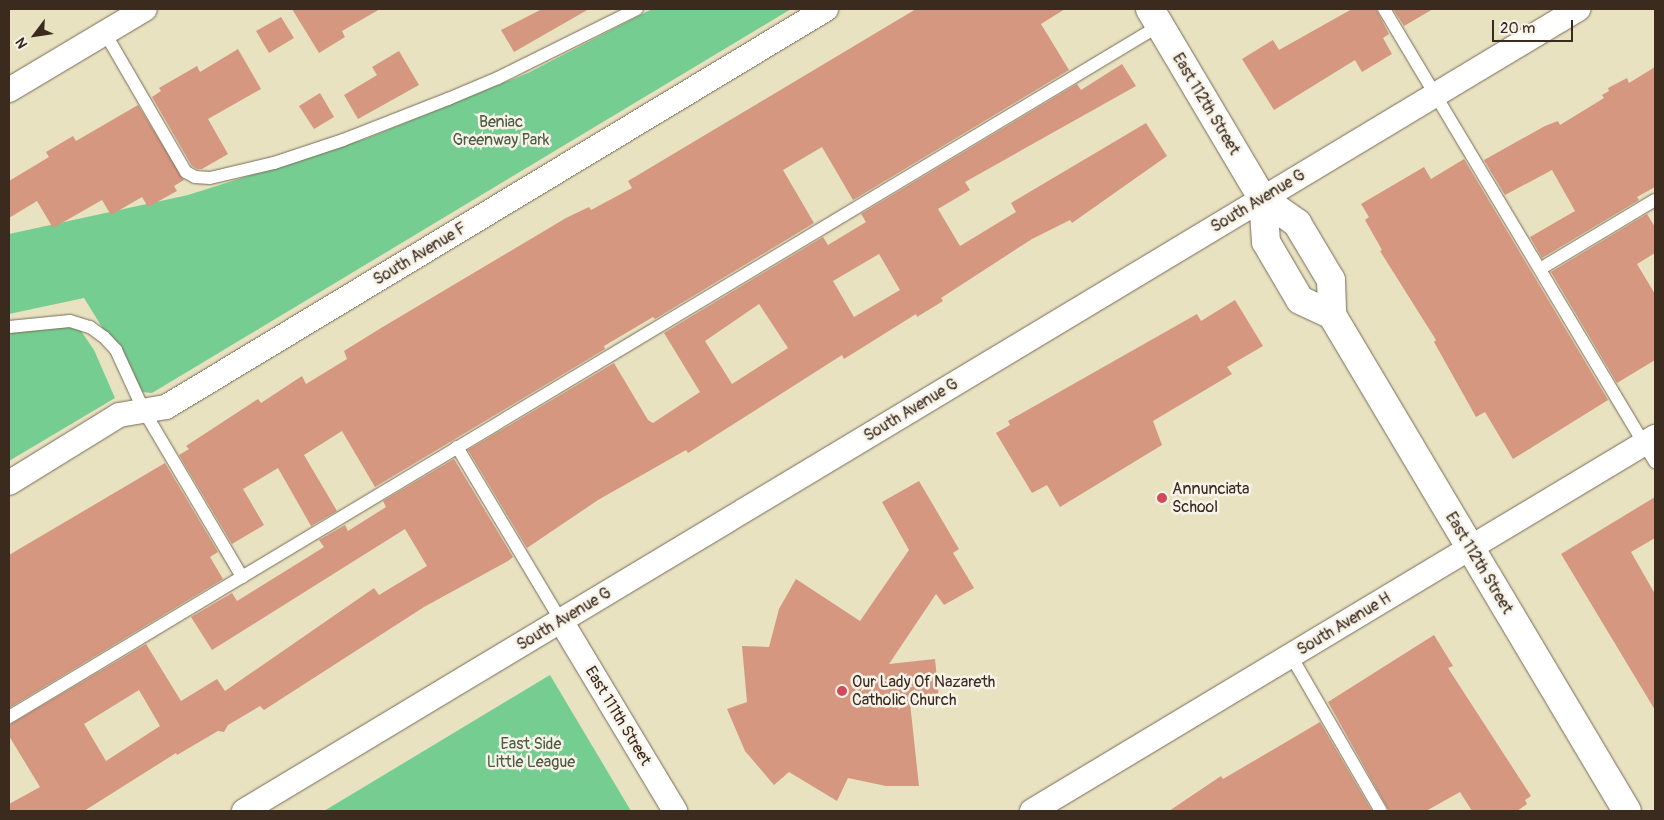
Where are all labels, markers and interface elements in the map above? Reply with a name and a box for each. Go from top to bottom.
north arrow [10,10,60,60]
scale bar [1494,10,1575,42]
text: 20 m [1500,19,1535,38]
text: N [12,35,31,51]
street label: East 112th Street [1168,50,1244,158]
park label: Beniac Greenway Park [452,112,550,150]
street label: South Avenue G [1207,165,1309,237]
street label: South Avenue F [370,219,470,289]
street label: South Avenue G [860,374,962,446]
place label: Annunciata School [1172,479,1249,517]
marker: Annunciata School [1156,492,1168,504]
street label: East 112th Street [1441,509,1517,617]
street label: South Avenue G [513,583,615,655]
street label: South Avenue H [1294,588,1394,660]
street label: East 111th Street [581,663,655,769]
place label: Our Lady Of Nazareth Catholic Church [852,672,995,710]
marker: Our Lady Of Nazareth Catholic Church [836,685,848,697]
park label: East Side Little League [487,734,575,772]

